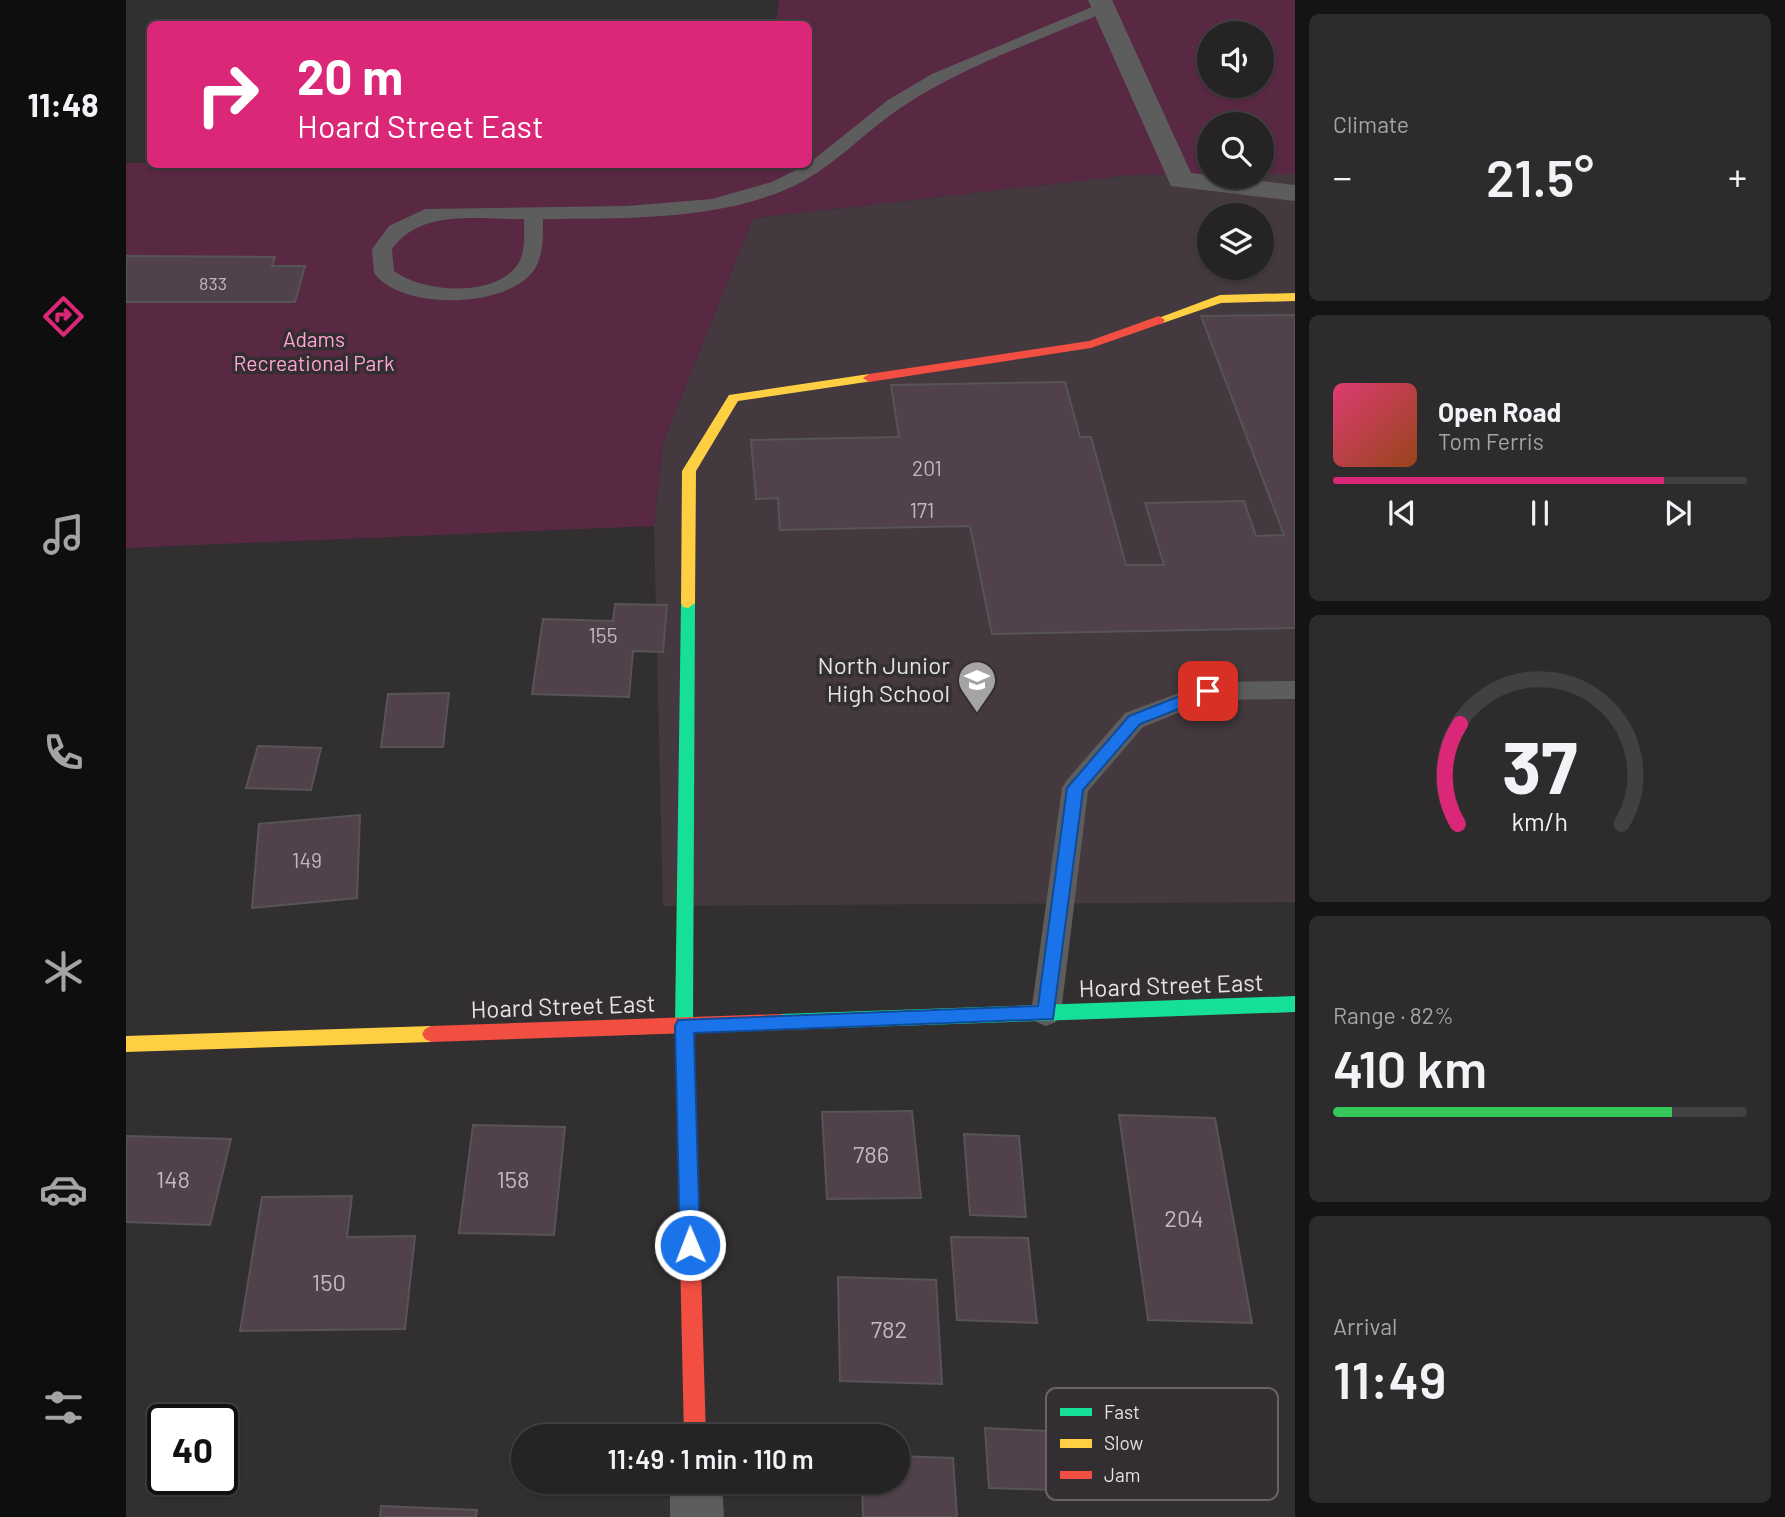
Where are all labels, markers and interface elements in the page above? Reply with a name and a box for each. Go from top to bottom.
map controls [1197,21,1274,280]
button: sound [1197,21,1274,98]
text: 20 m [297,46,403,105]
icon: right [182,49,273,140]
text: 11:48 [27,85,99,123]
text: Hoard Street East [297,106,544,144]
text: Climate [1333,110,1409,138]
button: search [1197,112,1274,189]
text: 21.5° [1486,145,1594,207]
text: − [1333,153,1352,199]
text: + [1728,153,1747,199]
button: layers [1197,203,1274,280]
house number: 833 [199,272,227,294]
icon: directions [39,292,88,341]
park label: Adams Recreational Park [234,326,394,375]
text: Open Road [1438,396,1561,427]
text: Tom Ferris [1438,427,1544,455]
house number: 201 [912,455,942,480]
icon: previous [1383,494,1421,532]
icon: pause [1521,494,1559,532]
icon: next [1659,494,1697,532]
house number: 171 [910,497,934,522]
icon: music [39,510,88,559]
house number: 155 [589,622,617,647]
place label: North Junior High School [818,650,950,707]
school or university icon: North Junior High School [956,659,998,714]
pin [1178,661,1238,721]
icon: arrive [1189,672,1227,710]
text: 37 [1502,722,1578,810]
icon: phone [39,728,88,777]
text: km/h [1512,806,1568,836]
house number: 149 [292,847,322,872]
icon: climate [39,947,88,996]
street label: Hoard Street East [1078,967,1264,1002]
street label: Hoard Street East [470,988,656,1023]
text: Range · 82% [1333,1001,1454,1029]
text: 410 km [1333,1036,1487,1098]
house number: 786 [853,1139,889,1168]
house number: 148 [156,1164,190,1193]
house number: 158 [496,1164,530,1193]
icon: car [39,1165,88,1214]
house number: 204 [1164,1203,1204,1232]
position arrow [653,1208,727,1282]
house number: 150 [312,1267,346,1296]
text: Arrival [1333,1312,1397,1340]
house number: 782 [871,1314,907,1343]
text: 11:49 [1333,1347,1446,1409]
icon: filters [39,1383,88,1432]
legend [1046,1388,1278,1500]
text: Fast [1104,1400,1140,1423]
speed limit sign: 40 [147,1404,238,1495]
text: Slow [1104,1431,1143,1454]
text: 11:49 · 1 min · 110 m [608,1443,813,1474]
text: Jam [1104,1463,1140,1486]

